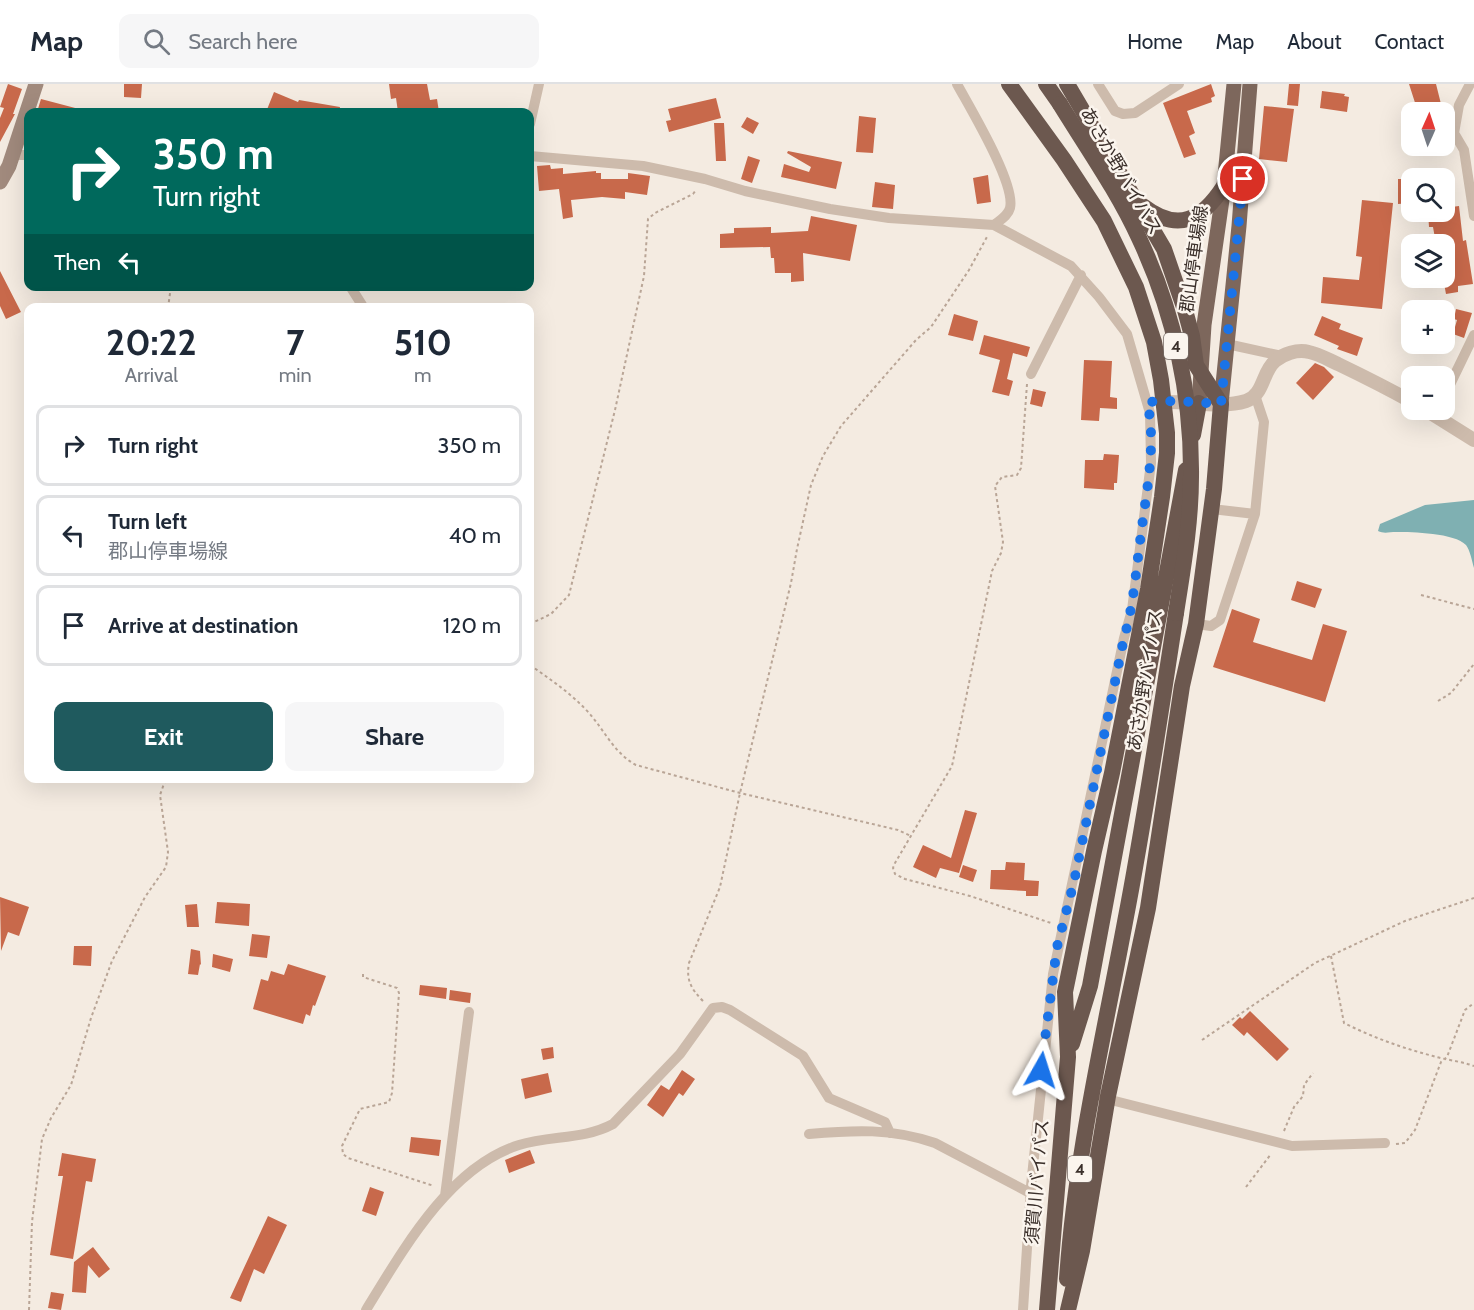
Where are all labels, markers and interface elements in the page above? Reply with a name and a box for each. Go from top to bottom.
search box [119,14,539,68]
text: Map [30,24,83,58]
icon: search [140,25,173,58]
text: Search here [188,28,297,55]
text: Home [1127,29,1183,54]
text: Map [1216,29,1254,54]
text: About [1287,29,1341,54]
text: Contact [1374,29,1444,54]
north arrow [1401,102,1455,156]
map controls [1401,102,1455,420]
street label: あさか野バイパス [1076,103,1166,239]
text: 350 m [153,128,274,180]
icon: right [54,132,132,210]
pin [1217,153,1268,204]
icon: arrive [1226,162,1259,195]
button: search [1401,168,1455,222]
text: Turn right [153,180,260,213]
street label: 郡山停車場線 [1176,204,1212,314]
button: layers [1401,234,1455,288]
icon: left [113,246,146,279]
text: Then [54,249,101,276]
button: + [1401,300,1455,354]
text: 20:22 [106,320,197,364]
text: 7 [286,320,304,364]
text: 510 [394,320,452,364]
road number: 4 [1164,333,1188,359]
text: Arrival [125,363,178,387]
text: min [279,363,312,387]
text: m [414,363,432,387]
button: − [1401,366,1455,420]
icon: right [57,429,90,462]
text: Turn right [108,432,198,459]
text: 350 m [438,432,501,459]
text: Turn left [108,508,187,535]
icon: left [57,519,90,552]
text: 40 m [449,522,501,549]
text: 郡山停車場線 [108,539,228,563]
street label: あさか野バイパス [1123,607,1167,753]
icon: arrive [57,609,90,642]
text: Arrive at destination [108,612,298,639]
text: 120 m [443,612,501,639]
button: Exit [54,702,273,771]
button: Share [285,702,504,771]
position arrow [1009,1038,1073,1102]
street label: 須賀川バイパス [1021,1118,1053,1246]
road number: 4 [1068,1156,1092,1182]

